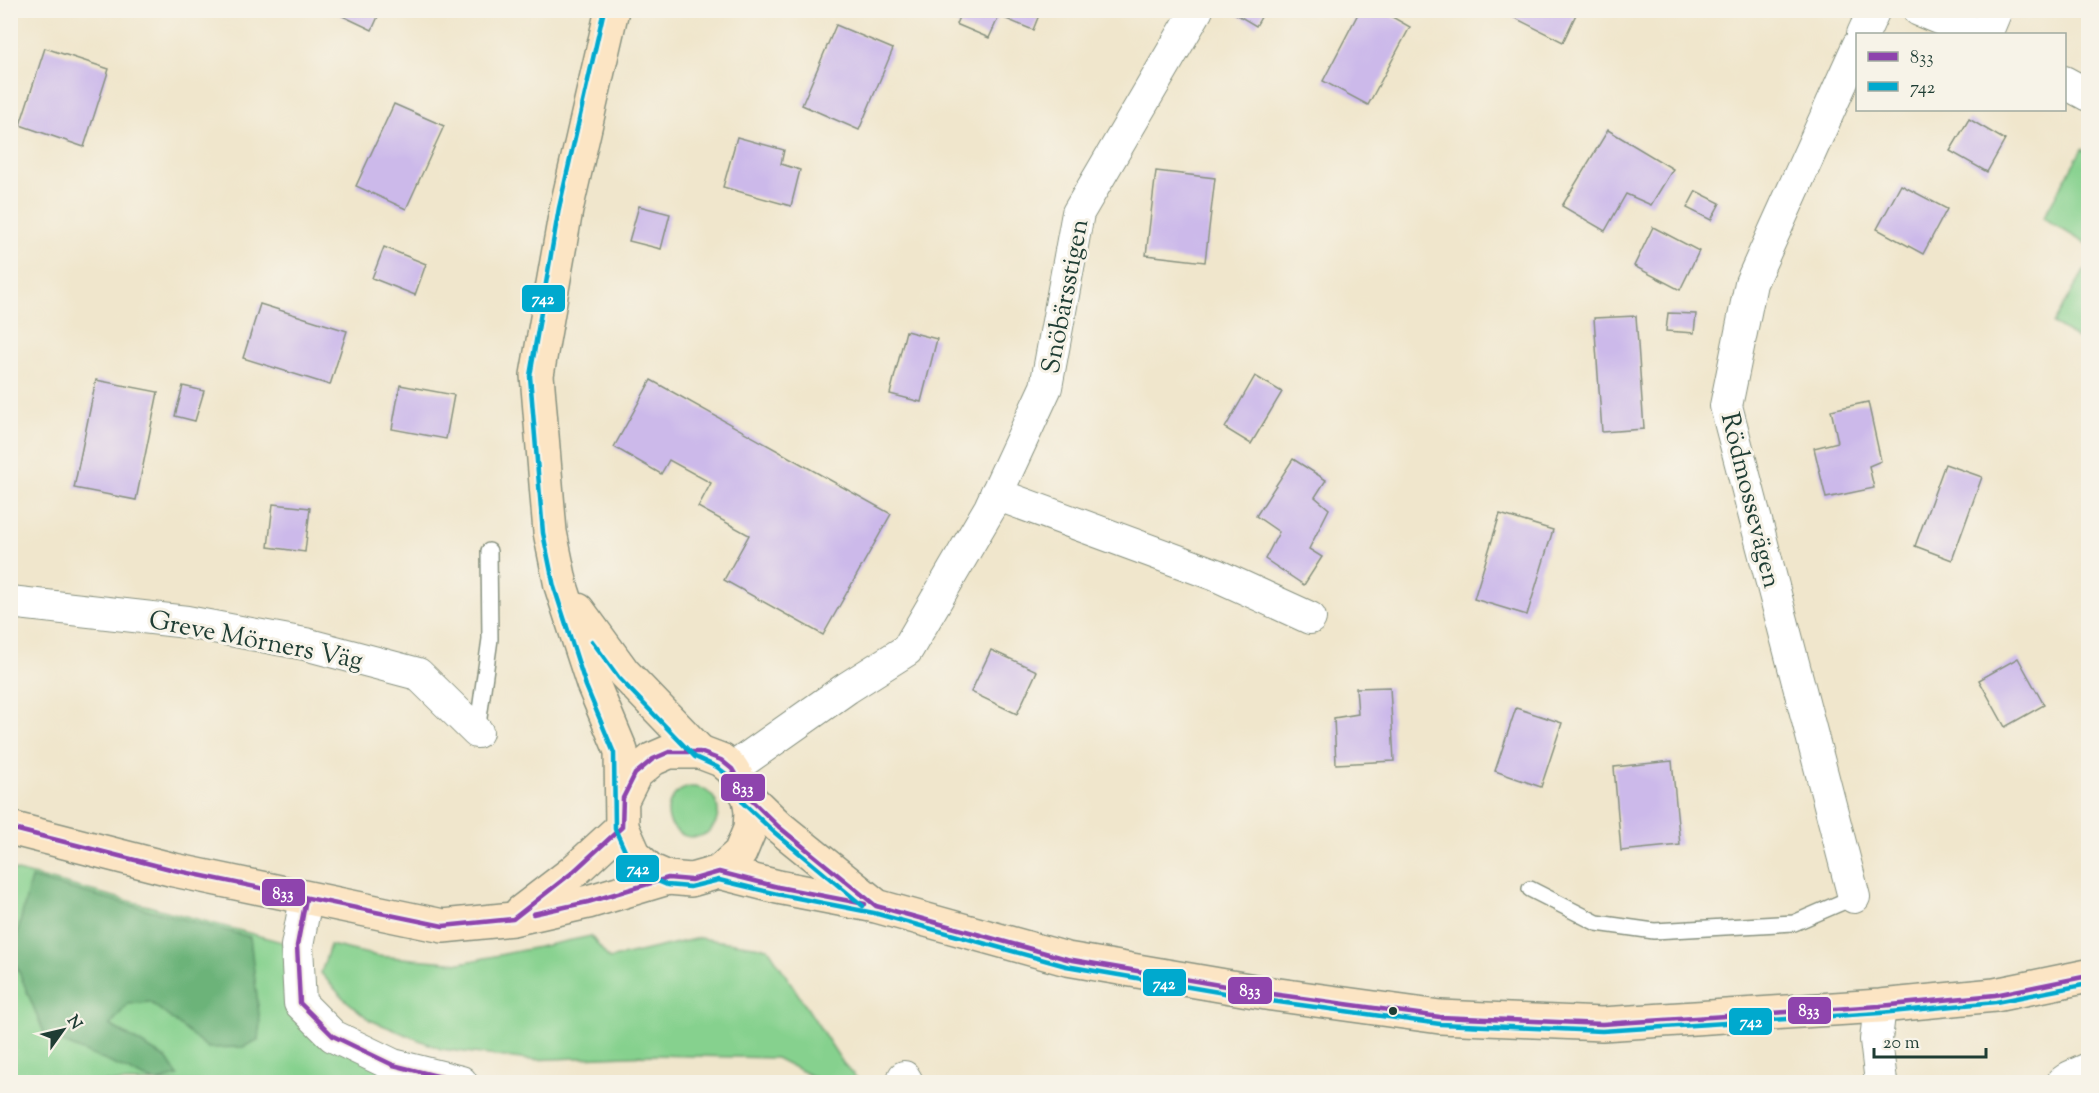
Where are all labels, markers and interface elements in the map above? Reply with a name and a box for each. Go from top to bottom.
legend [1856,33,2066,111]
text: 833 [1910,46,1934,72]
text: 742 [1910,76,1936,102]
street label: Snöbärsstigen [1033,216,1100,377]
line badge: 742 [521,284,566,313]
text: 742 [532,289,555,312]
street label: Rödmossevägen [1710,409,1789,592]
street label: Greve Mörners Väg [145,603,366,680]
line badge: 833 [720,773,766,802]
text: 833 [733,779,754,802]
line badge: 742 [615,854,660,883]
text: 742 [627,859,650,882]
line badge: 833 [261,878,306,907]
text: 833 [273,884,294,907]
line badge: 742 [1142,968,1187,997]
text: 742 [1153,974,1176,997]
line badge: 833 [1227,976,1273,1005]
text: 833 [1240,981,1261,1004]
line badge: 833 [1787,996,1832,1025]
north arrow [33,1000,93,1060]
text: 833 [1799,1001,1820,1024]
unlabelled marker [1387,1005,1399,1017]
line badge: 742 [1728,1007,1773,1036]
text: N [60,1011,87,1035]
text: 742 [1740,1012,1763,1035]
scale bar [1874,1021,1986,1059]
text: 20 m [1883,1031,1920,1057]

